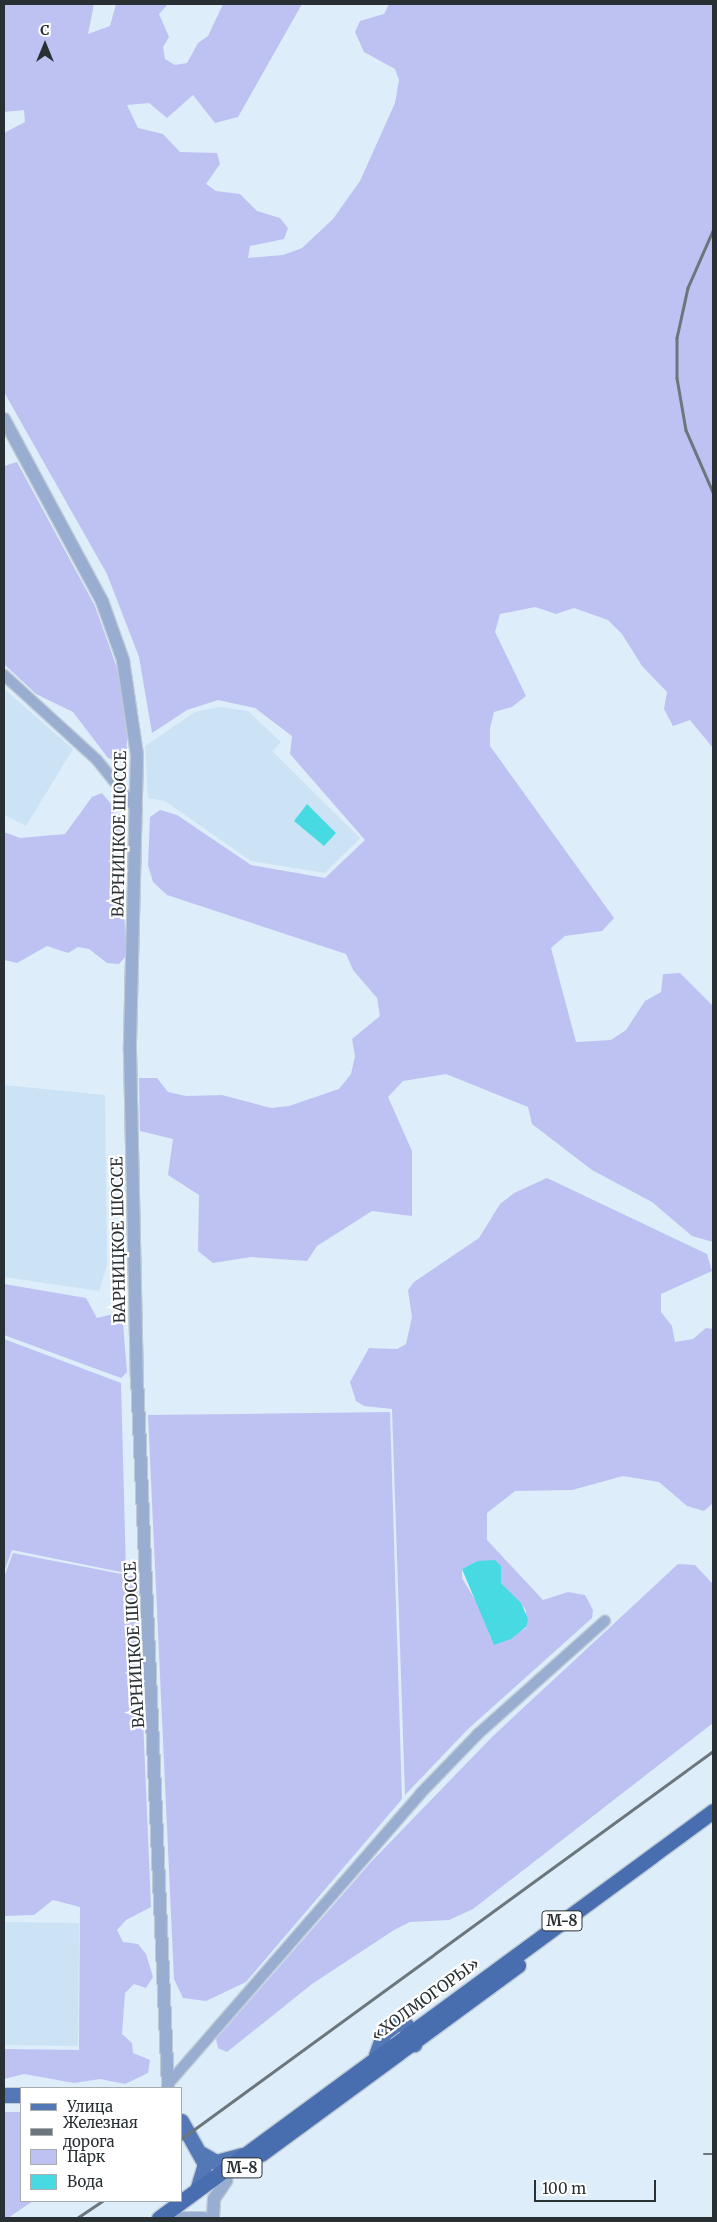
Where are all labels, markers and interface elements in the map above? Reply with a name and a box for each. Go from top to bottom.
north arrow [20,20,70,70]
text: С [40,21,50,39]
street label: ВАРНИЦКОЕ ШОССЕ [108,750,130,918]
street label: ВАРНИЦКОЕ ШОССЕ [107,1156,129,1324]
street label: ВАРНИЦКОЕ ШОССЕ [120,1561,148,1729]
road number: М-8 [541,1908,583,1934]
street label: «ХОЛМОГОРЫ» [367,1953,483,2045]
legend [20,2087,182,2202]
text: Улица [67,2097,113,2116]
text: Железная дорога [63,2113,138,2151]
text: Парк [67,2147,105,2166]
road number: М-8 [221,2156,263,2180]
scale bar [537,2170,660,2202]
text: Вода [67,2172,103,2191]
text: 100 m [542,2179,586,2198]

